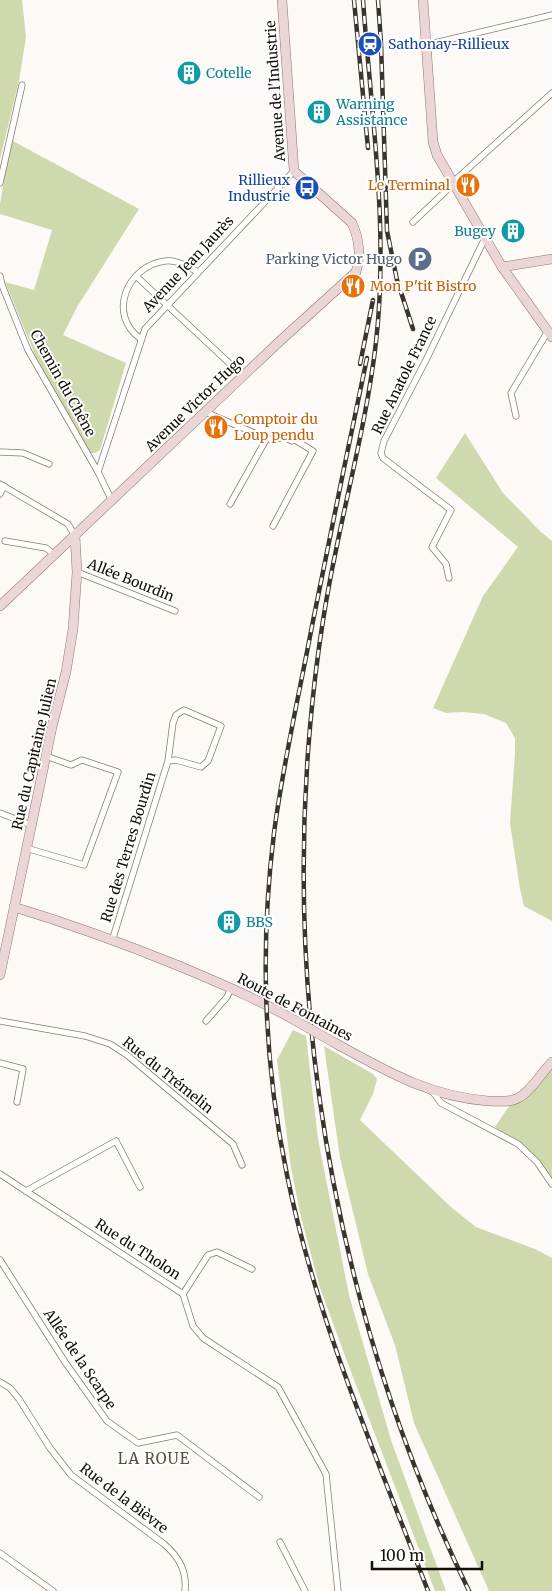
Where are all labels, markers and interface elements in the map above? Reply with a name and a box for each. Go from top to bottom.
street label: Avenue de l'Industrie [261,20,289,163]
station icon: Sathonay-Rillieux [357,31,383,57]
place label: Sathonay-Rillieux [388,35,510,53]
building icon: Cotelle [176,60,202,86]
place label: Cotelle [206,64,252,82]
place label: Warning Assistance [335,95,407,129]
building icon: Warning Assistance [306,99,332,125]
place label: Rillieux Industrie [228,171,291,205]
restaurant icon: Le Terminal [455,172,481,198]
bus stop icon: Rillieux Industrie [294,175,320,201]
place label: Le Terminal [368,176,451,194]
street label: Avenue Jean Jaurès [138,212,238,317]
building icon: Bugey [500,218,526,244]
place label: Bugey [454,222,497,240]
parking icon: Parking Victor Hugo [407,246,433,272]
place label: Parking Victor Hugo [266,250,402,268]
restaurant icon: Mon P'tit Bistro [340,273,366,299]
place label: Mon P'tit Bistro [370,277,476,295]
street label: Rue Anatole France [368,313,440,437]
street label: Chemin du Chêne [26,326,100,440]
street label: Avenue Victor Hugo [141,351,249,456]
place label: Comptoir du Loup pendu [234,410,318,444]
restaurant icon: Comptoir du Loup pendu [203,414,229,440]
street label: Allée Bourdin [84,554,177,606]
street label: Rue du Capitaine Julien [8,676,60,832]
street label: Rue des Terres Bourdin [97,770,159,924]
building icon: BBS [216,909,242,935]
place label: BBS [246,913,273,931]
street label: Route de Fontaines [234,969,356,1045]
street label: Rue du Trémelin [119,1033,217,1117]
street label: Rue du Tholon [92,1215,184,1283]
street label: Allée de la Scarpe [39,1305,120,1413]
district label: LA ROUE [118,1449,190,1468]
street label: Rue de la Bièvre [76,1459,172,1537]
scale bar [372,1538,482,1570]
text: 100 m [380,1546,424,1565]

